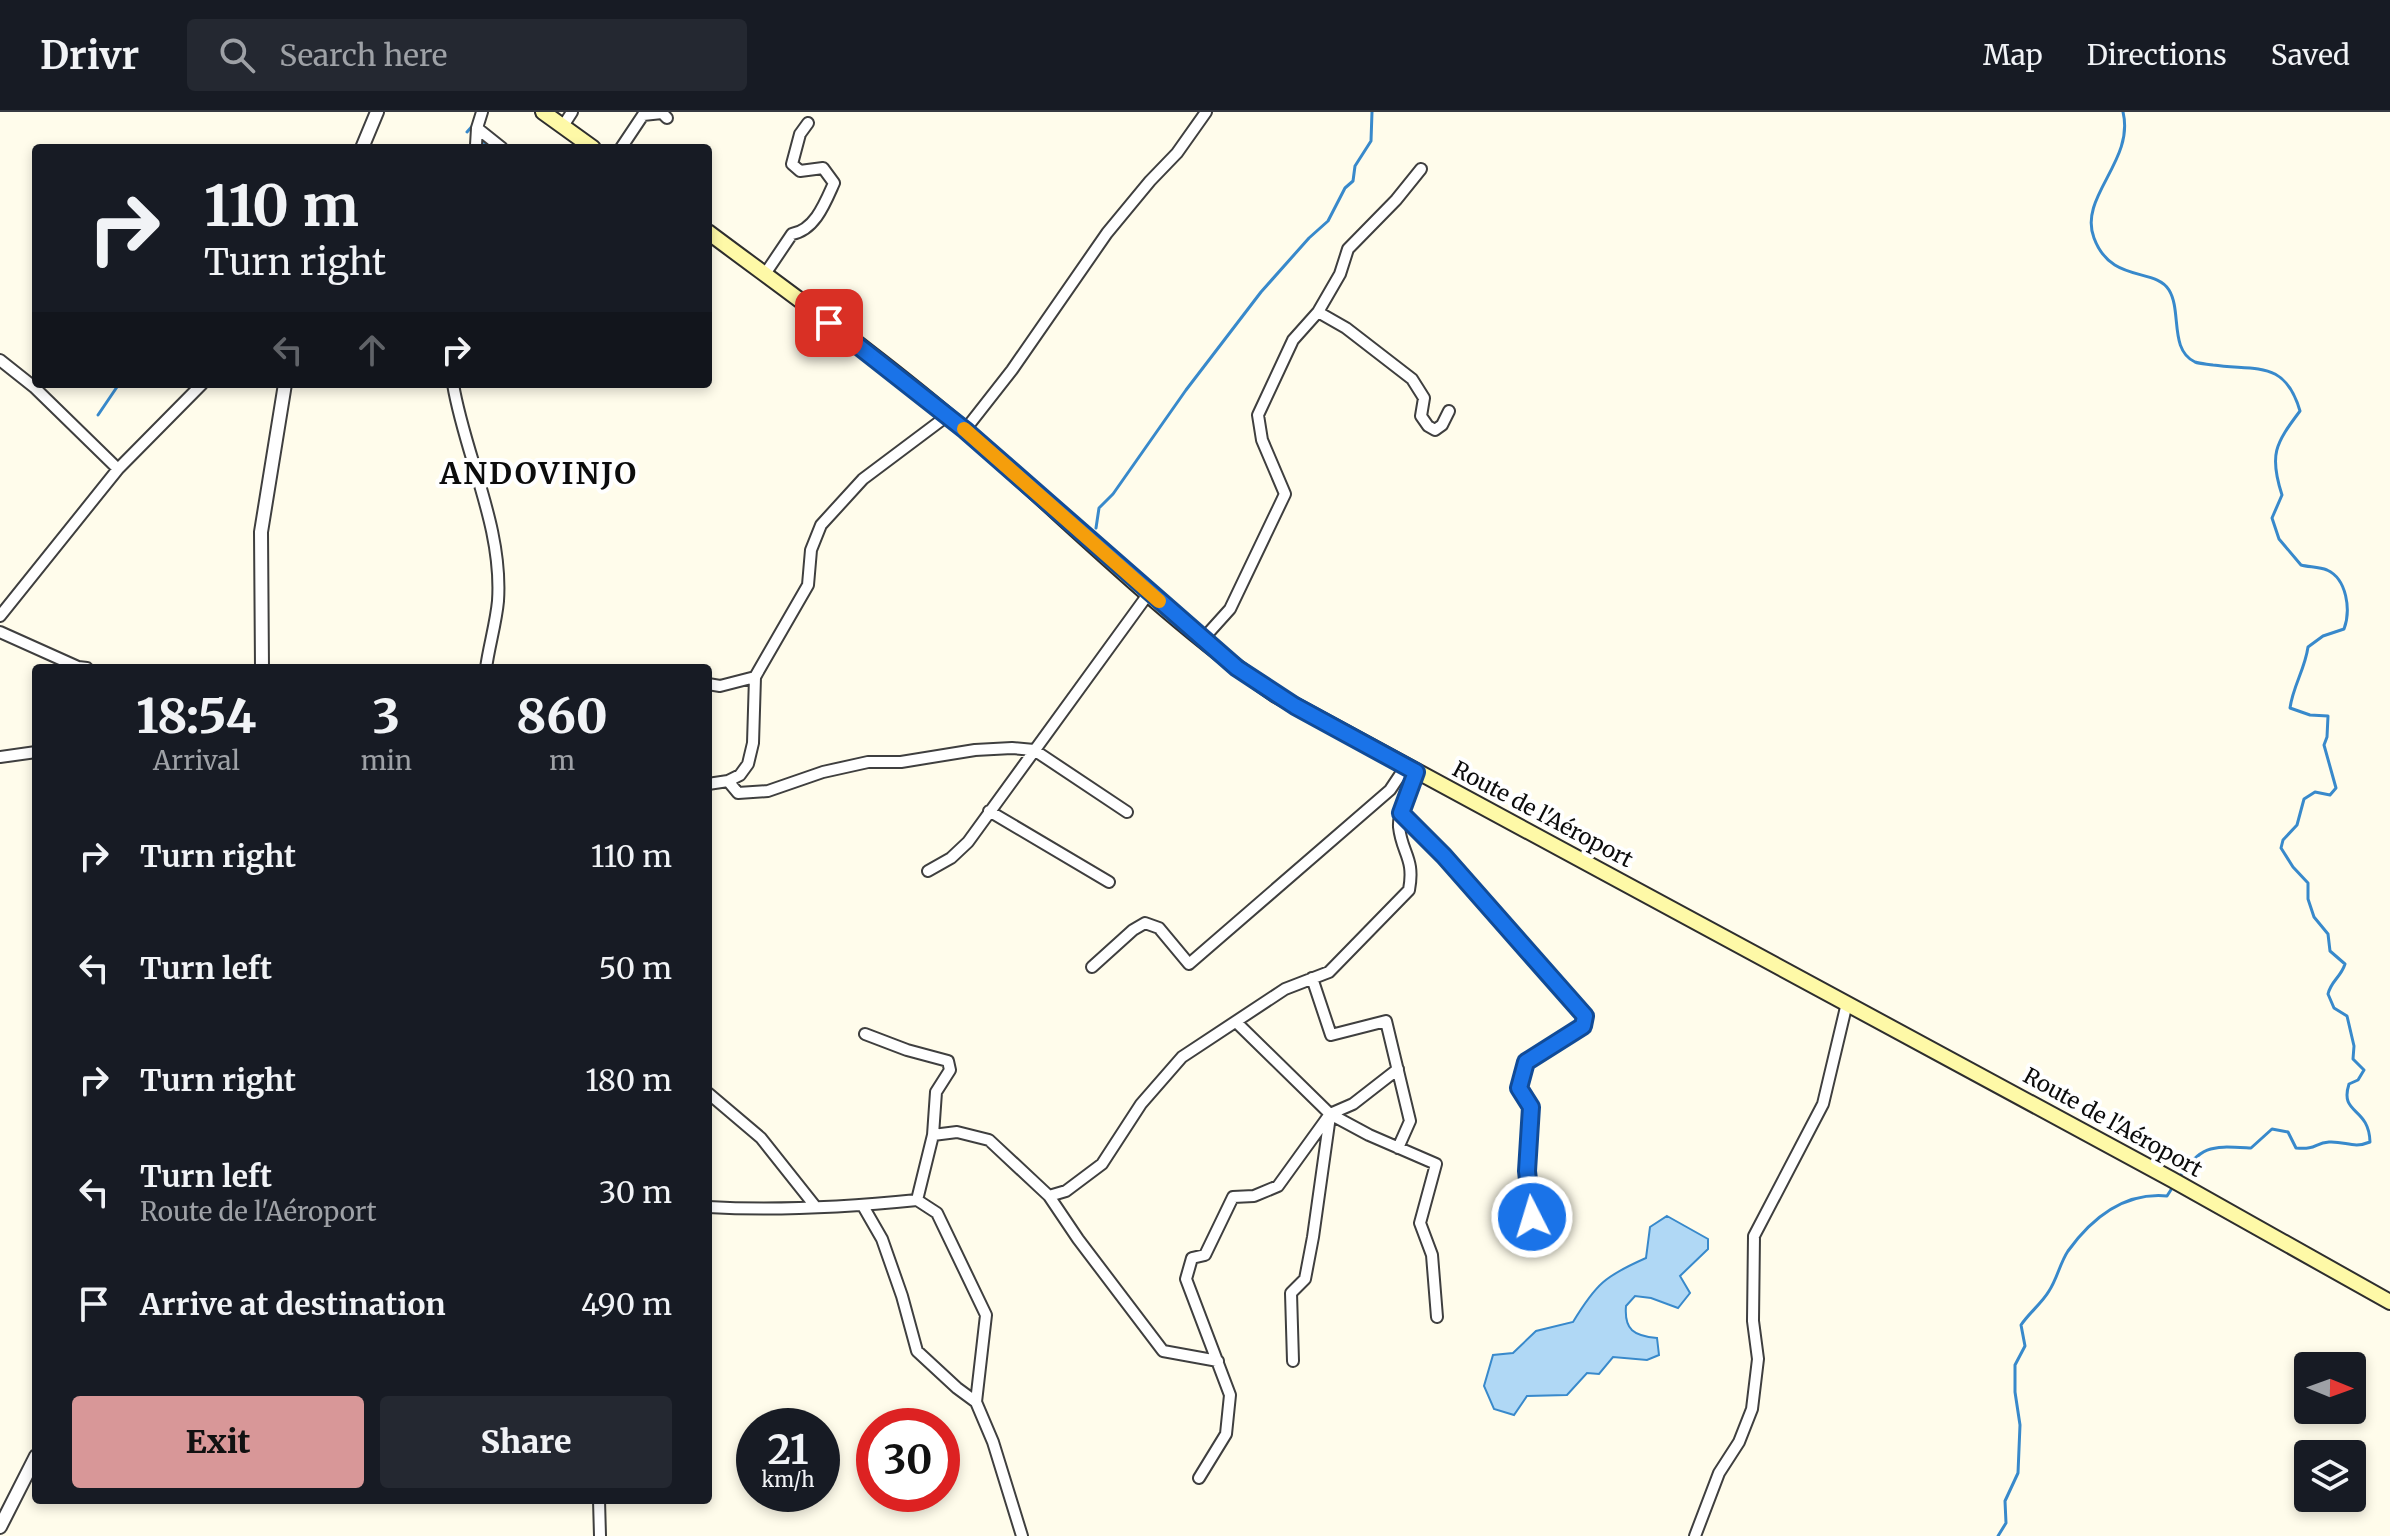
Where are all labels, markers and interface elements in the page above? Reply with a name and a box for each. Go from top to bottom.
search box [187,19,747,91]
text: Drivr [40,32,139,79]
icon: search [215,33,259,77]
text: Search here [279,36,447,74]
text: Map [1983,37,2043,73]
text: Directions [2087,37,2227,73]
text: Saved [2271,37,2350,73]
text: 110 m [204,171,359,241]
icon: right [72,176,176,280]
text: Turn right [204,240,386,285]
pin [795,289,863,357]
icon: arrive [807,301,851,345]
icon: left [266,328,310,372]
icon: ahead [350,328,394,372]
icon: right [434,328,478,372]
district label: ANDOVINJO [439,454,638,492]
text: 18:54 [136,686,256,746]
text: 3 [373,686,400,746]
text: 860 [516,686,608,746]
text: Arrival [153,744,240,777]
text: min [361,744,412,777]
text: m [549,744,575,777]
street label: Route de l'Aéroport [1448,755,1638,874]
icon: right [72,834,116,878]
text: Turn right [140,837,296,875]
text: 110 m [591,837,672,875]
icon: left [72,946,116,990]
text: Turn left [140,949,272,987]
text: 50 m [599,949,672,987]
icon: right [72,1058,116,1102]
text: Turn right [140,1061,296,1099]
text: 180 m [585,1061,672,1099]
street label: Route de l'Aéroport [2019,1061,2208,1183]
text: Turn left [140,1157,272,1195]
icon: left [72,1170,116,1214]
text: 30 m [599,1173,672,1211]
position arrow [1490,1175,1574,1259]
text: Route de l'Aéroport [140,1195,377,1228]
icon: arrive [72,1282,116,1326]
text: Arrive at destination [140,1285,446,1323]
text: 490 m [581,1285,672,1323]
north arrow [2294,1352,2366,1424]
map controls [2294,1352,2366,1512]
button: Exit [72,1396,364,1488]
button: Share [380,1396,672,1488]
speed limit sign: 30 [856,1408,960,1512]
text: 21 [768,1425,808,1475]
button: layers [2294,1440,2366,1512]
text: km/h [762,1467,814,1492]

